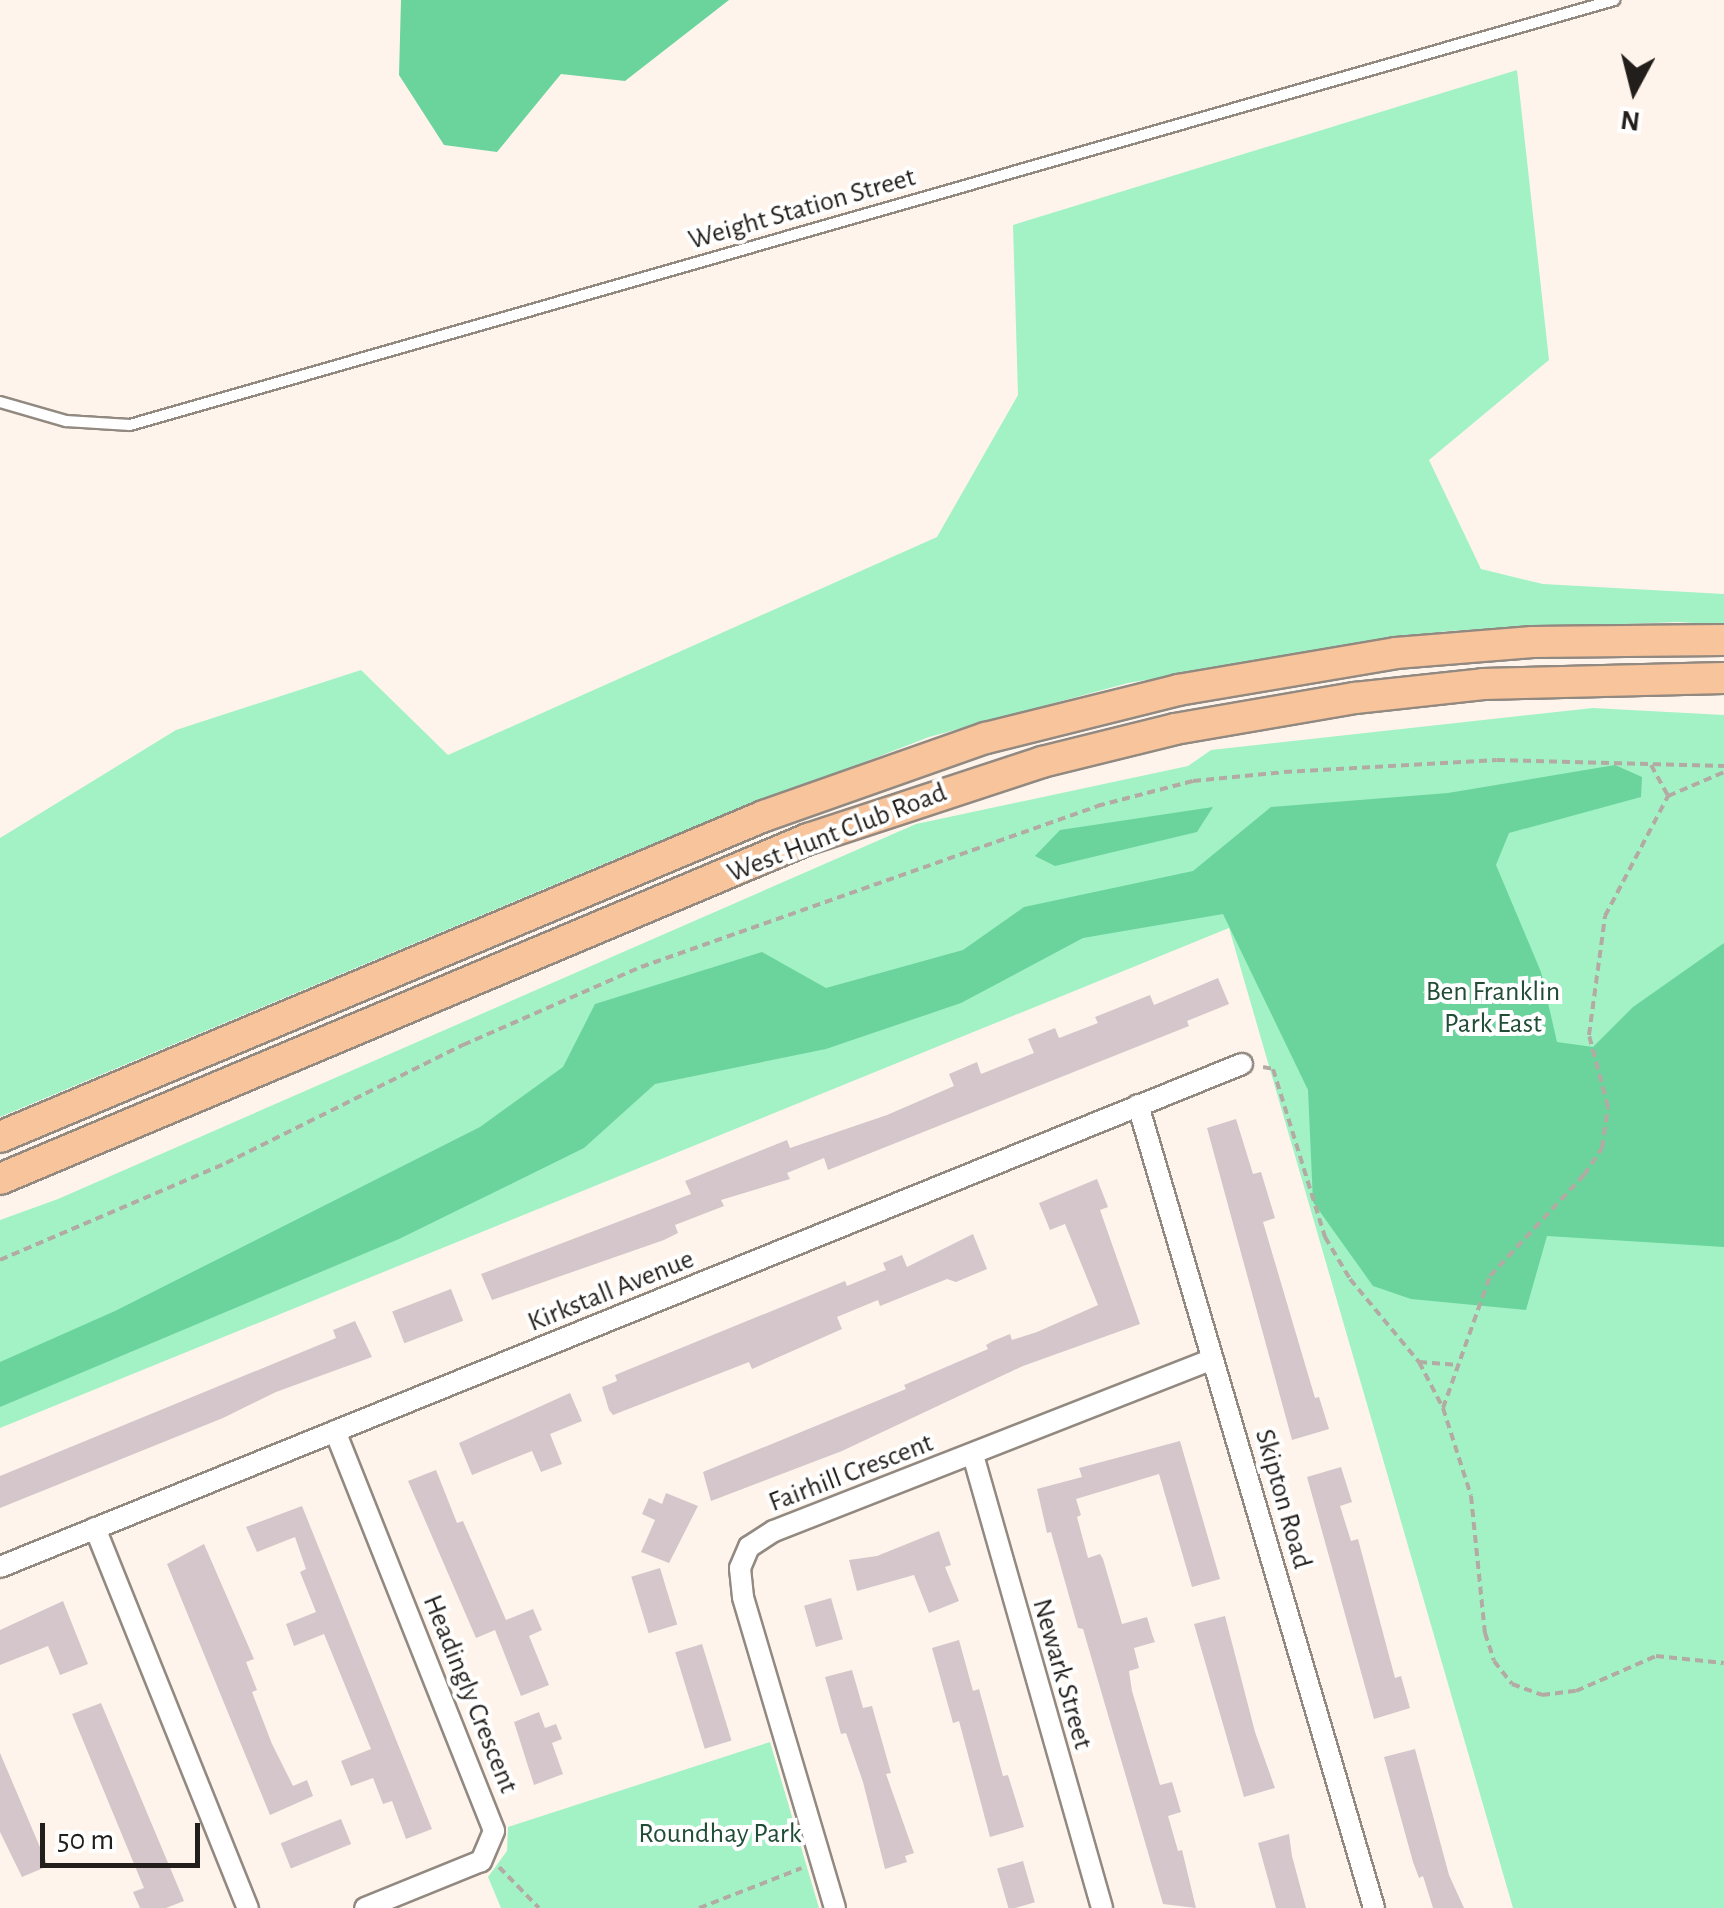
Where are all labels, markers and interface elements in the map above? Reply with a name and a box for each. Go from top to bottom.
north arrow [1584,40,1684,140]
text: N [1619,105,1642,135]
street label: Weight Station Street [685,161,919,257]
street label: West Hunt Club Road [723,776,951,890]
park label: Ben Franklin Park East [1426,975,1560,1041]
street label: Kirkstall Avenue [523,1242,699,1340]
street label: Skipton Road [1247,1425,1319,1573]
street label: Fairhill Crescent [764,1426,938,1520]
street label: Headingly Crescent [415,1590,525,1798]
street label: Newark Street [1024,1595,1100,1753]
scale bar [45,1803,205,1865]
park label: Roundhay Park [638,1817,802,1851]
text: 50 m [57,1825,114,1855]

